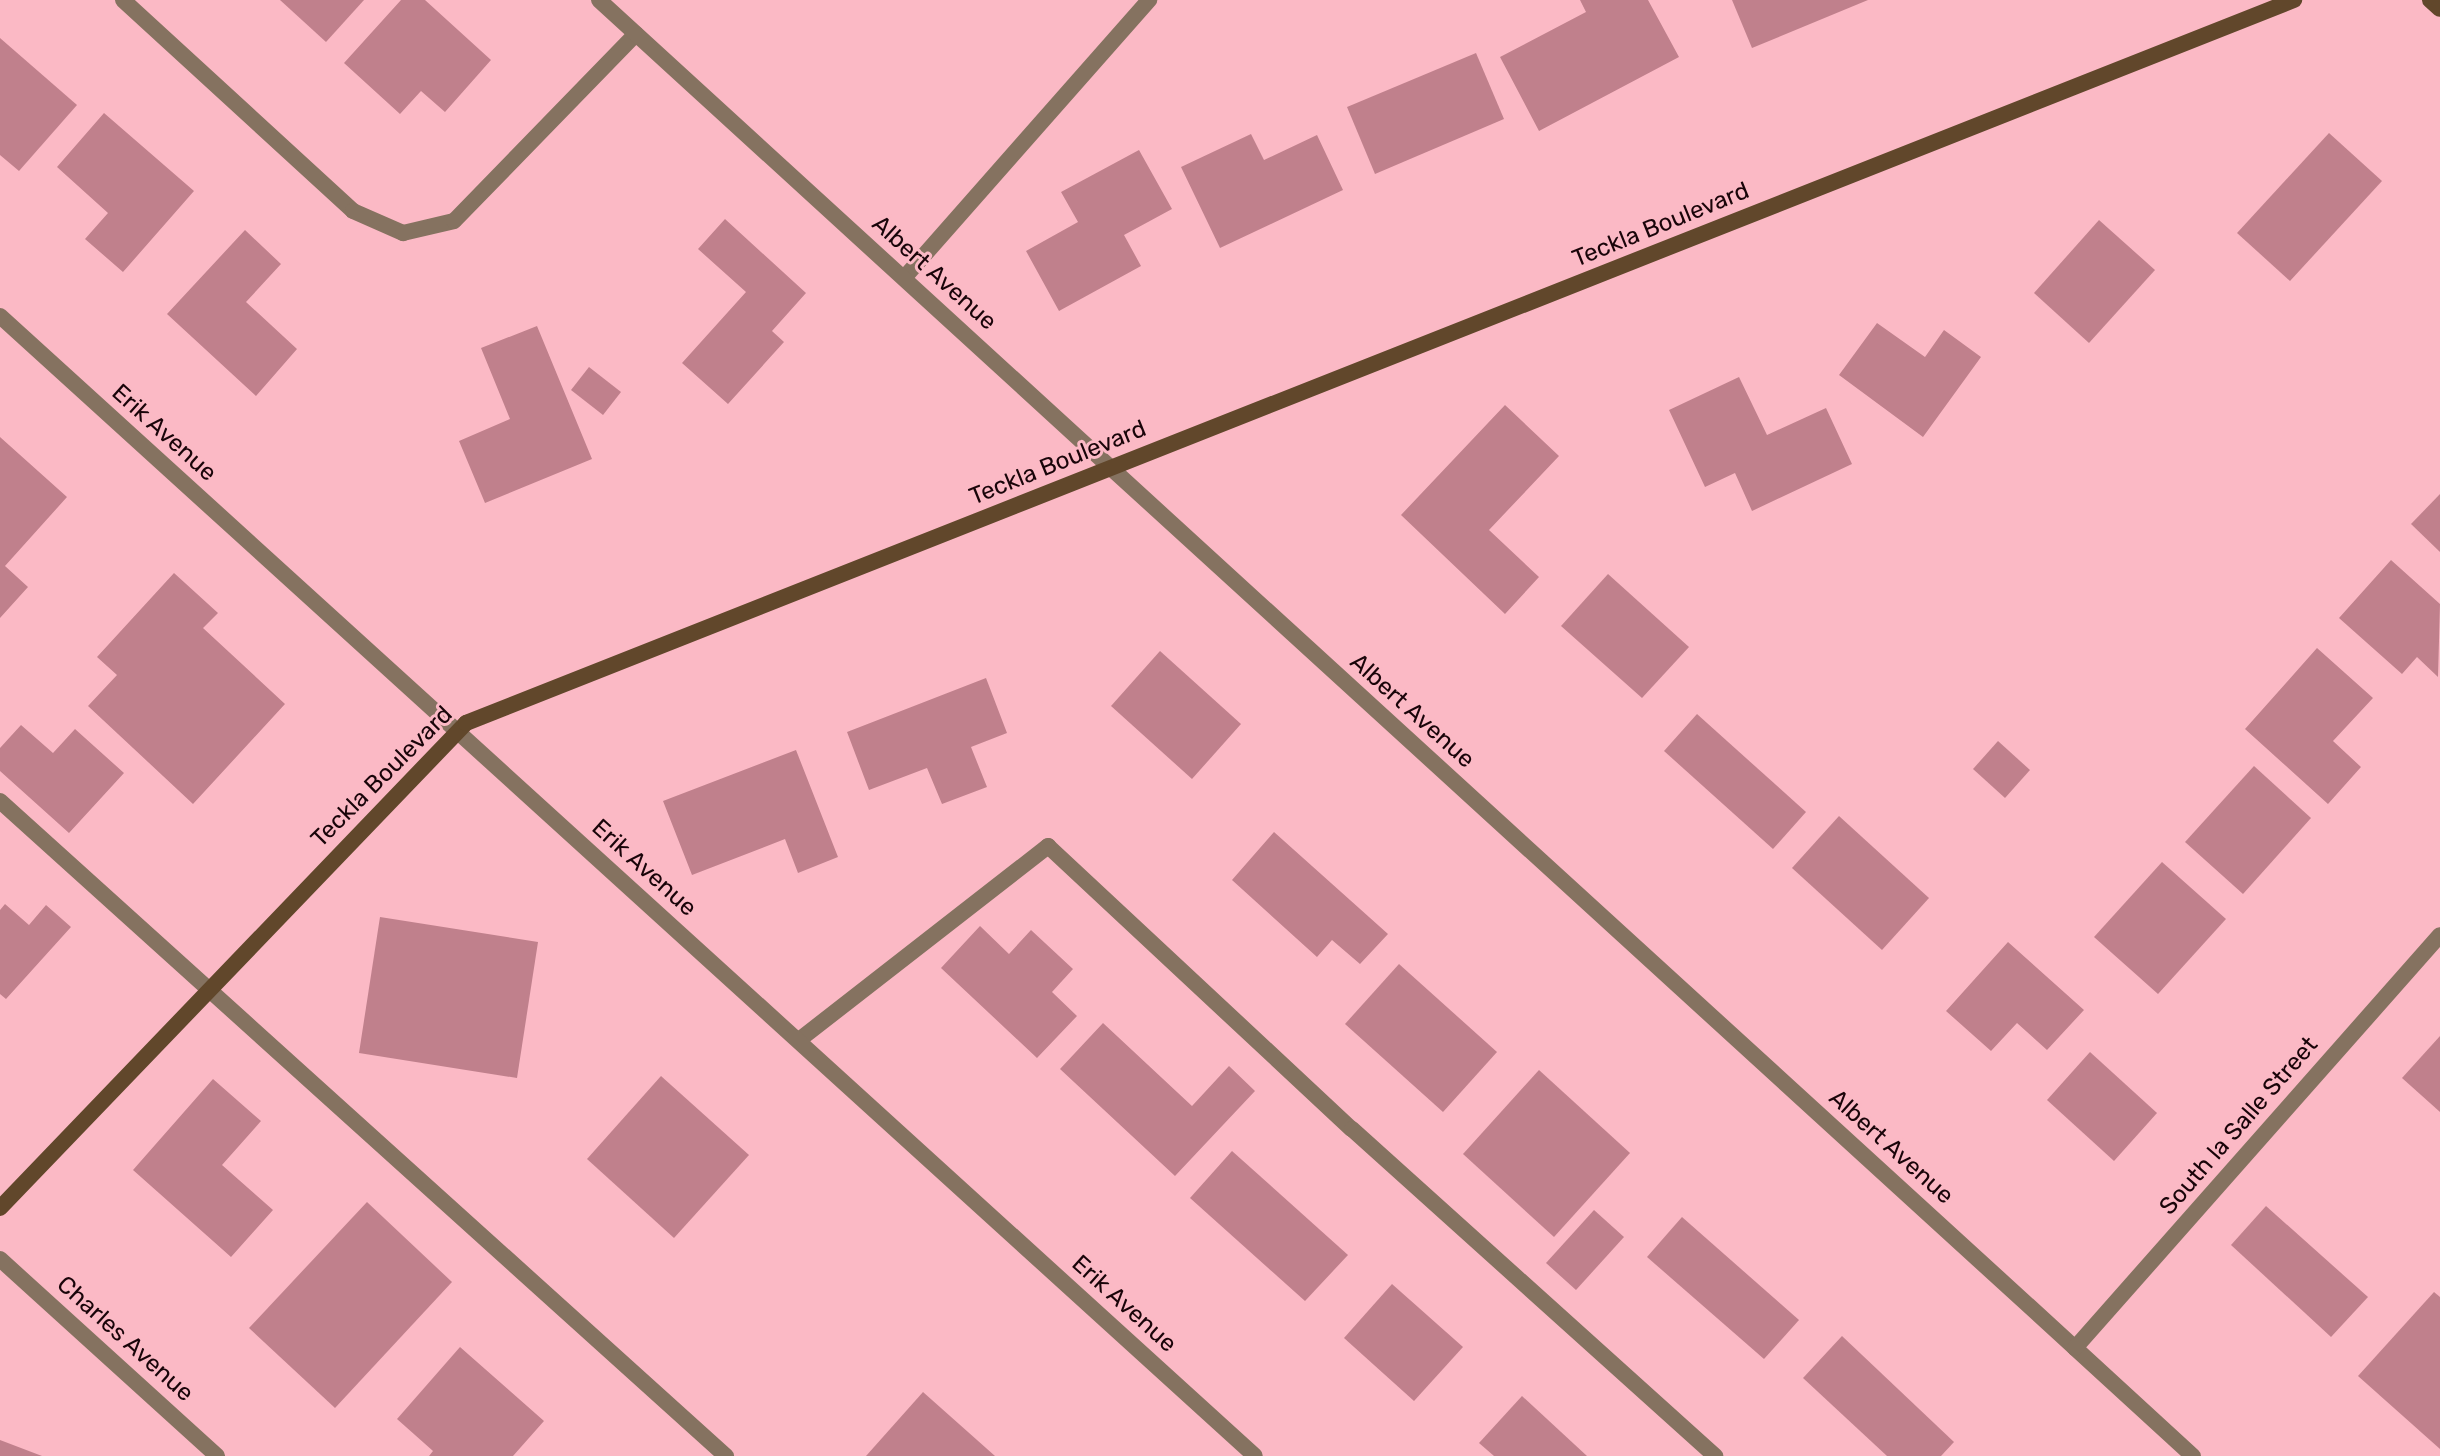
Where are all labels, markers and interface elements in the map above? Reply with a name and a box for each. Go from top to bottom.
street label: Teckla Boulevard [1568,176,1754,274]
street label: Albert Avenue [866,209,1002,337]
street label: Erik Avenue [105,378,223,488]
street label: Teckla Boulevard [965,414,1151,512]
street label: Albert Avenue [1344,647,1480,775]
street label: Teckla Boulevard [305,700,459,854]
street label: Erik Avenue [585,813,703,923]
street label: South la Salle Street [2154,1031,2324,1221]
street label: Albert Avenue [1823,1083,1959,1211]
street label: Erik Avenue [1065,1249,1183,1359]
street label: Charles Avenue [51,1270,199,1408]

